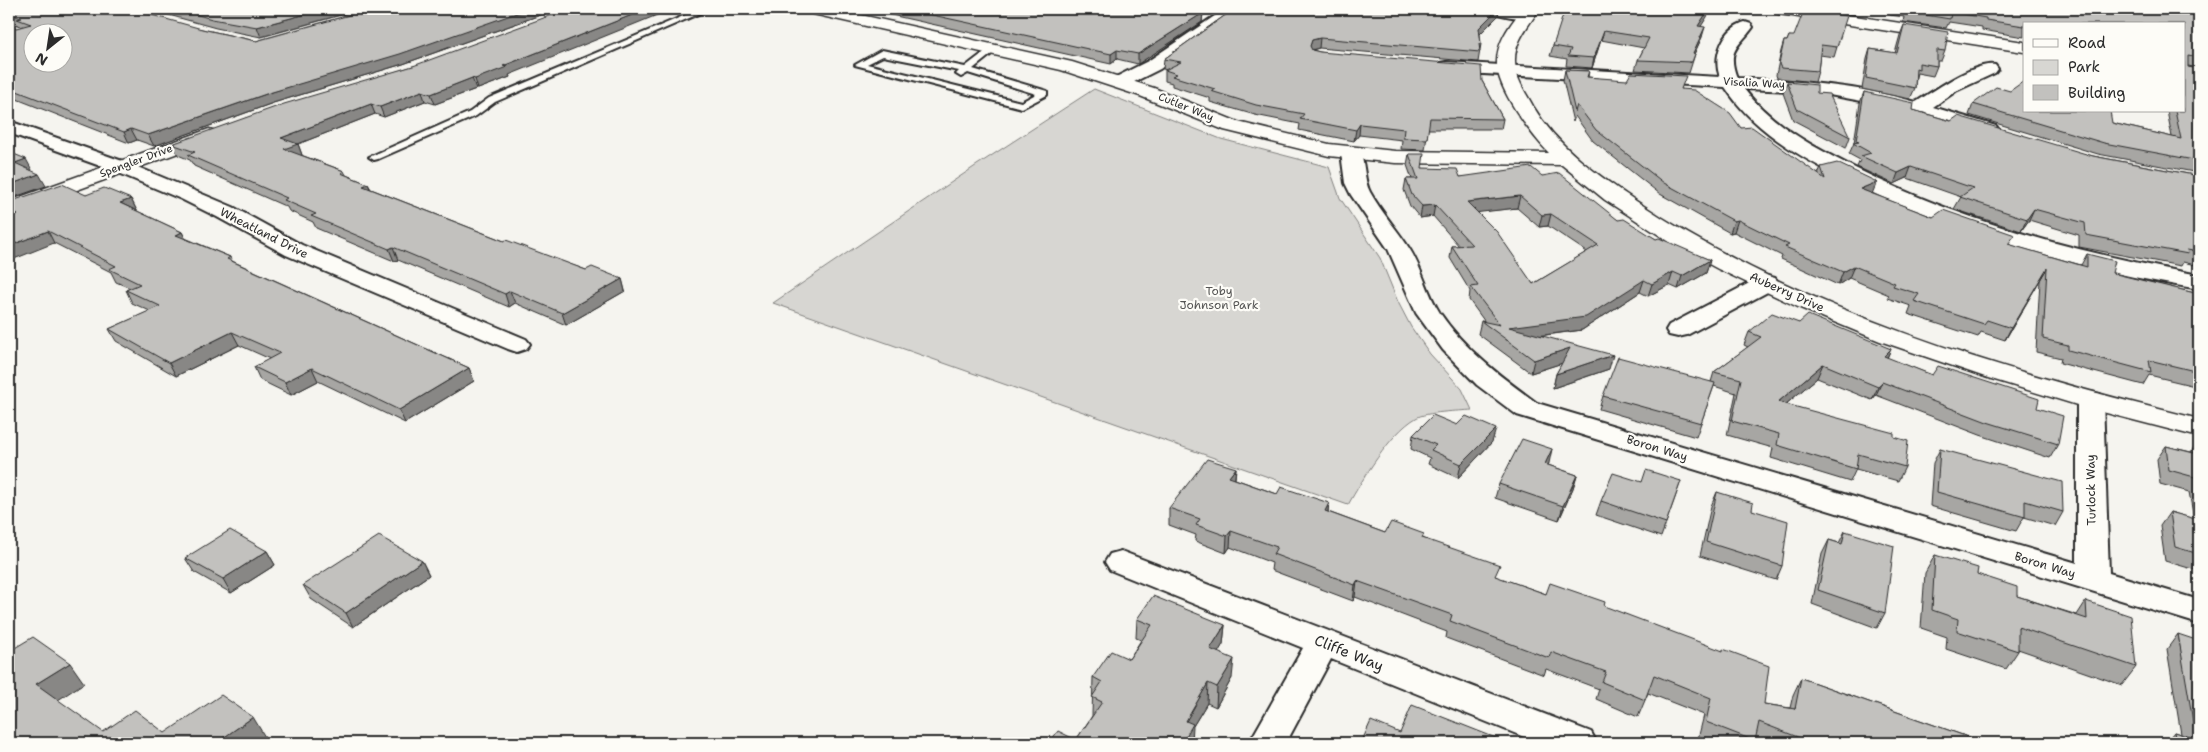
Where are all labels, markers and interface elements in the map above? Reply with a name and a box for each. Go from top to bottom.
north arrow [22,22,72,72]
legend [2023,22,2186,112]
text: Road [2068,33,2106,53]
text: N [32,49,51,70]
text: Park [2068,57,2100,77]
street label: Visalia Way [1722,74,1786,92]
text: Building [2068,83,2125,103]
street label: Cutler Way [1156,89,1216,125]
street label: Spengler Drive [97,141,175,181]
street label: Wheatland Drive [217,204,311,262]
street label: Auberry Drive [1747,268,1827,316]
park label: Toby Johnson Park [1179,283,1259,313]
street label: Boron Way [1624,431,1690,465]
street label: Turlock Way [2082,454,2100,526]
street label: Boron Way [2012,548,2078,582]
street label: Cliffe Way [1311,630,1387,676]

